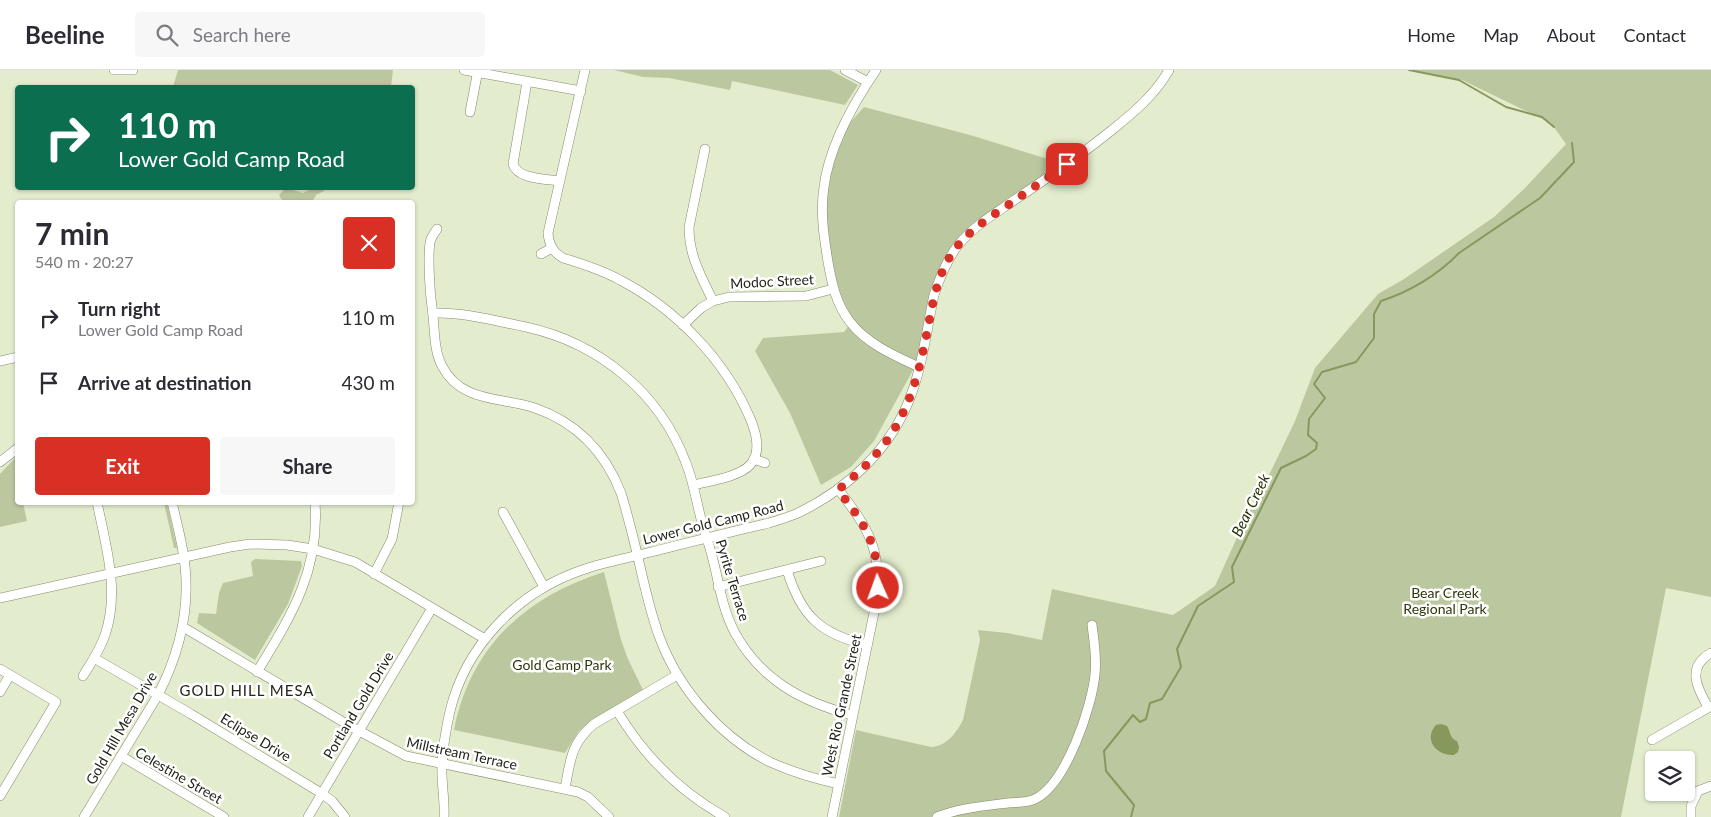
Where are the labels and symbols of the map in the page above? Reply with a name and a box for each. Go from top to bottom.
pin [1046,143,1088,185]
street label: Modoc Street [730,270,814,292]
water label: Bear Creek [1227,470,1273,539]
street label: Lower Gold Camp Road [641,496,785,548]
street label: Pyrite Terrace [713,537,753,623]
position arrow [851,561,903,613]
park label: Bear Creek Regional Park [1403,584,1488,617]
street label: West Rio Grande Street [818,632,864,778]
street label: Portland Gold Drive [319,648,397,762]
park label: Gold Camp Park [512,656,613,673]
street label: Gold Hill Mesa Drive [82,669,160,787]
district label: GOLD HILL MESA [179,681,315,699]
street label: Eclipse Drive [218,709,294,765]
street label: Millstream Terrace [405,733,519,773]
street label: Celestine Street [132,743,226,807]

